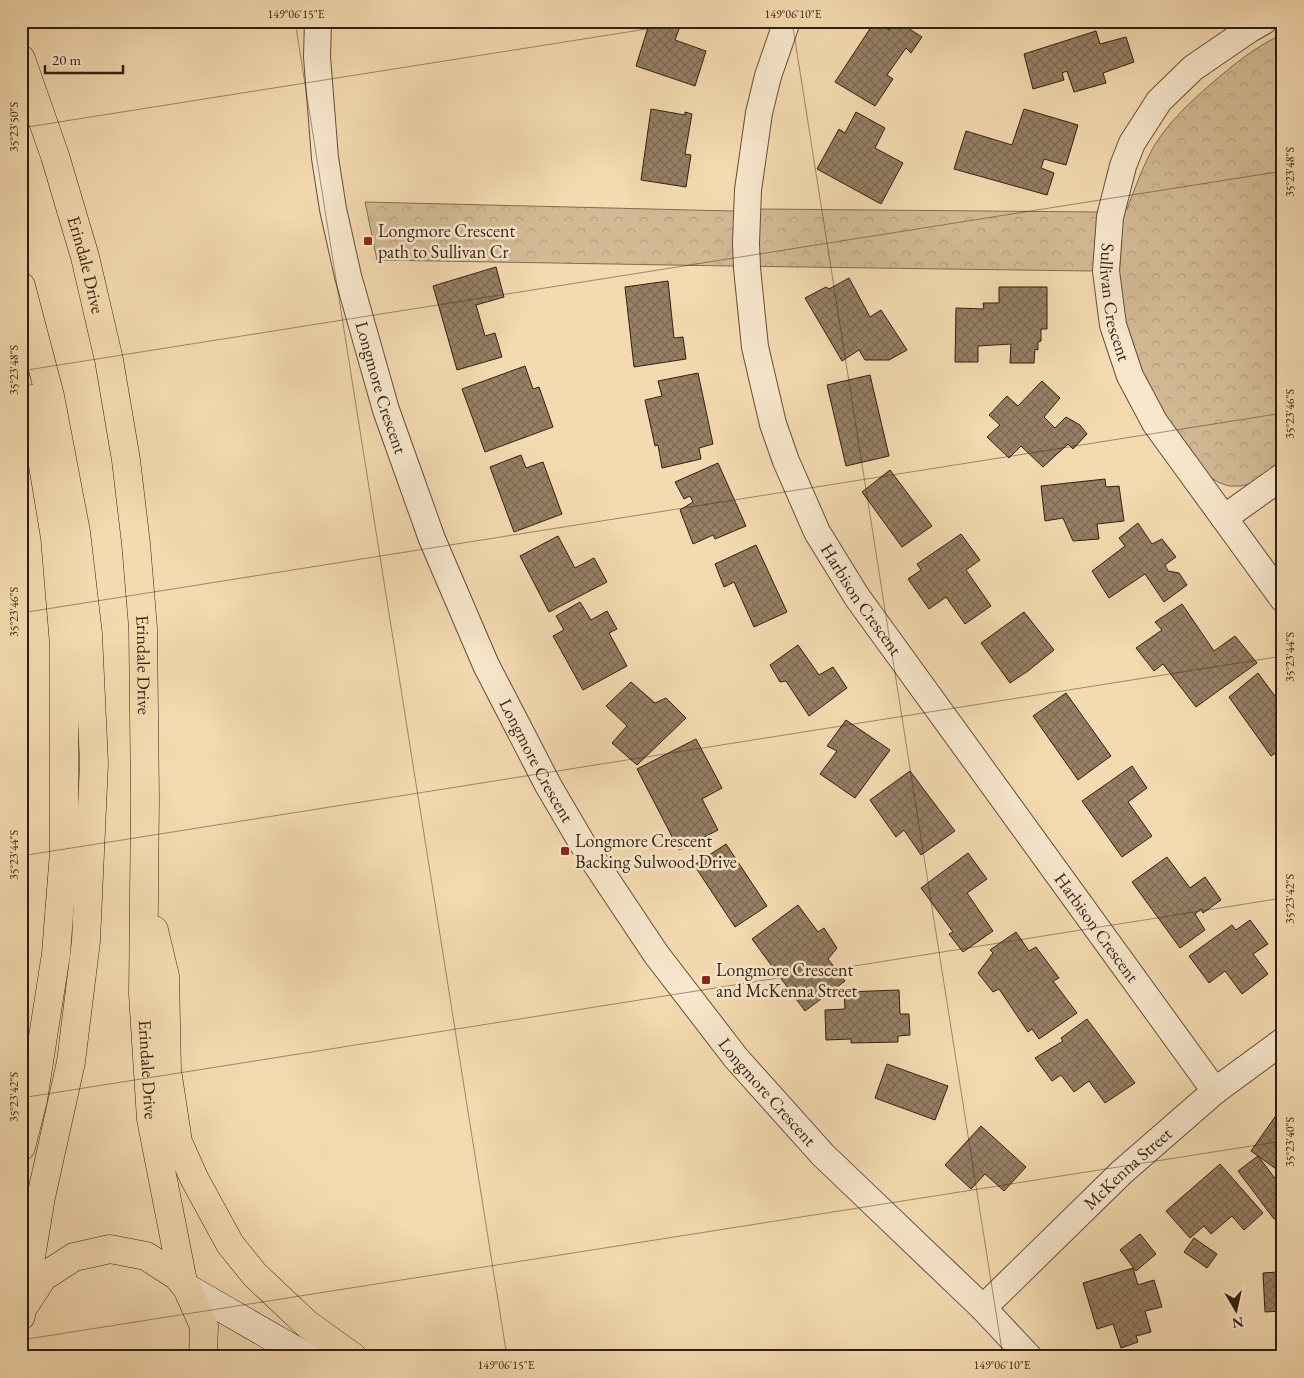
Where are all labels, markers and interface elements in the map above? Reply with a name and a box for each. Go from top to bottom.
text: 149°06'15"E [268,6,325,22]
text: 149°06'10"E [765,6,822,22]
scale bar [45,42,122,74]
text: 20 m [52,50,81,69]
text: 35°23'50"S [6,102,22,152]
text: 35°23'48"S [1282,147,1298,197]
street label: Erindale Drive [62,213,110,316]
place label: Longmore Crescent path to Sullivan Cr [378,219,515,263]
marker: Longmore Crescent path to Sullivan Cr [362,235,374,247]
street label: Sullivan Crescent [1095,242,1136,364]
street label: Longmore Crescent [350,319,413,457]
text: 35°23'48"S [6,345,22,395]
text: 35°23'46"S [1282,389,1298,439]
street label: Harbison Crescent [816,539,908,660]
text: 35°23'46"S [6,587,22,637]
street label: Erindale Drive [131,614,156,715]
text: 35°23'44"S [1282,632,1298,682]
street label: Longmore Crescent [494,695,580,827]
place label: Longmore Crescent Backing Sulwood Drive [575,829,737,873]
text: 35°23'44"S [6,830,22,880]
marker: Longmore Crescent Backing Sulwood Drive [559,845,571,857]
street label: Harbison Crescent [1050,868,1145,987]
text: 35°23'42"S [1282,874,1298,924]
place label: Longmore Crescent and McKenna Street [716,958,858,1002]
marker: Longmore Crescent and McKenna Street [700,974,712,986]
street label: Erindale Drive [134,1019,163,1120]
street label: Longmore Crescent [714,1033,822,1151]
text: 35°23'42"S [6,1072,22,1122]
text: 35°23'40"S [1282,1117,1298,1167]
street label: McKenna Street [1078,1122,1177,1214]
north arrow [1212,1286,1262,1336]
text: N [1230,1313,1245,1333]
text: 149°06'15"E [478,1357,535,1373]
text: 149°06'10"E [974,1357,1031,1373]

